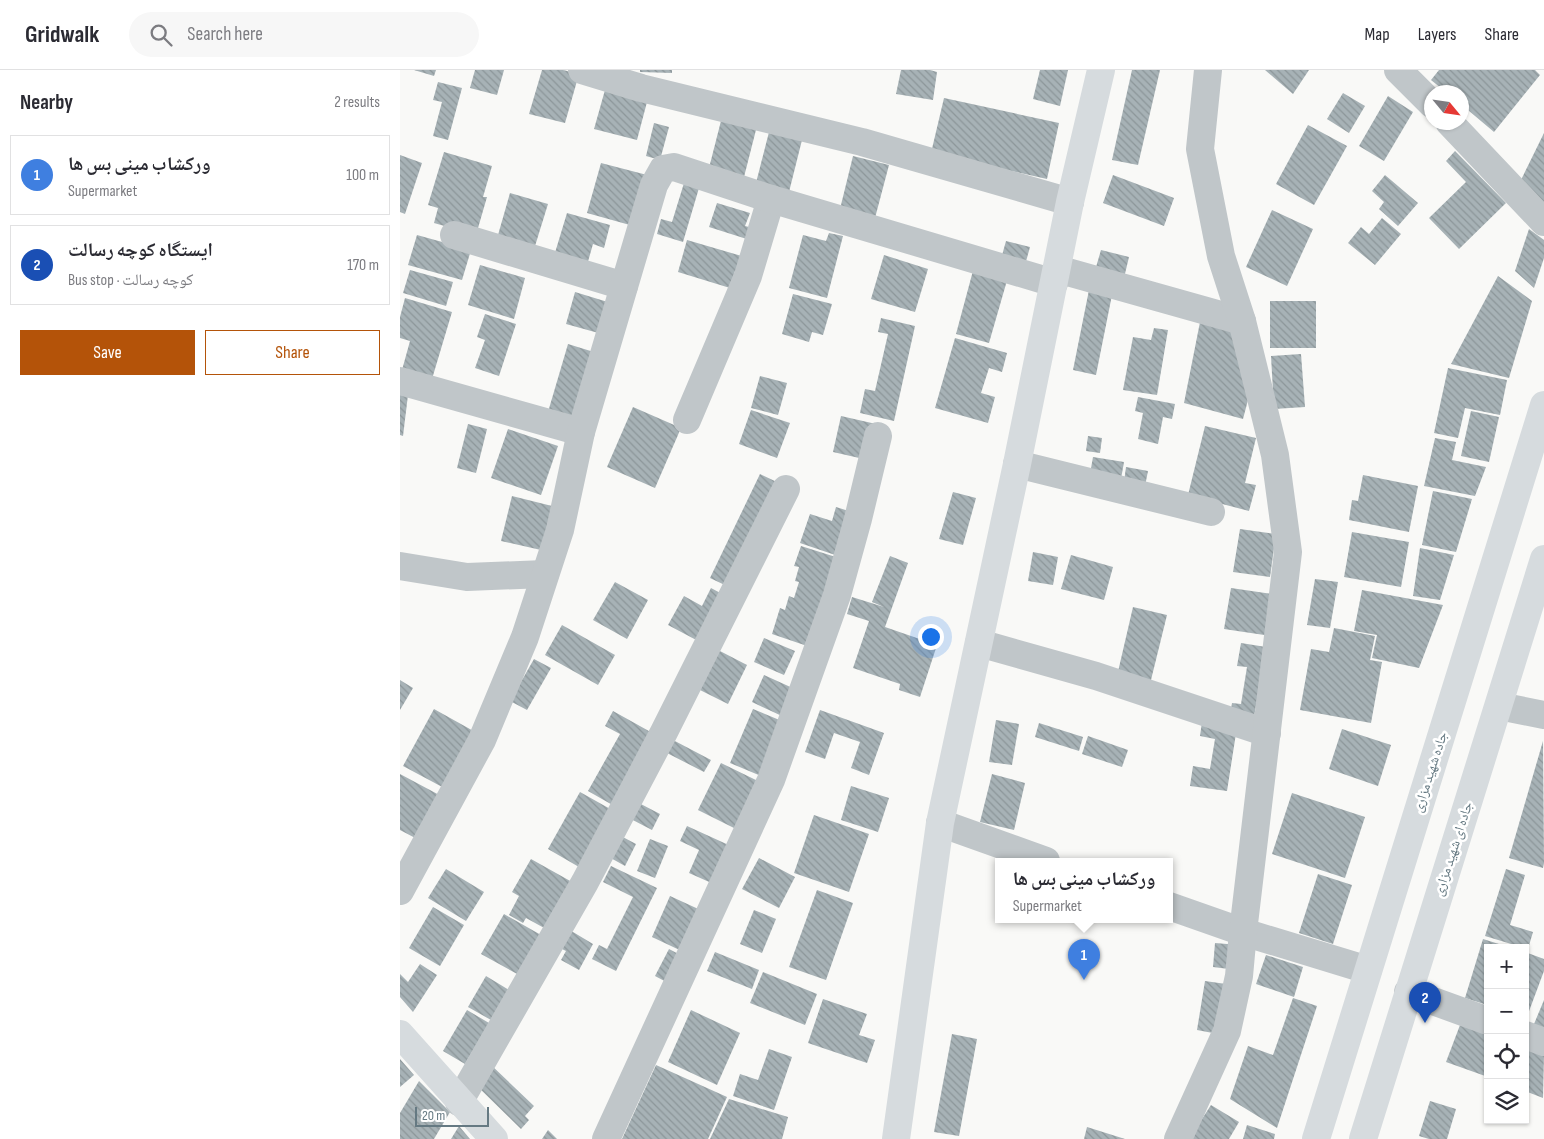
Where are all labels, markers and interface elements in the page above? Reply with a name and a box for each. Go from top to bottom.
search box [129,12,479,57]
text: Gridwalk [25,20,99,49]
icon: search [147,21,175,49]
text: Search here [187,23,263,46]
text: Map [1365,24,1390,45]
text: Layers [1418,24,1457,45]
text: Share [1485,24,1519,45]
north arrow [1424,85,1469,130]
text: Nearby [20,90,73,115]
text: 2 results [334,93,380,112]
text: ورکشاب مینی بس ها [68,153,211,176]
text: 1 [34,166,40,185]
text: 100 m [346,166,379,185]
text: Supermarket [68,182,137,201]
text: ایستگاه کوچه رسالت [68,239,213,262]
text: 2 [33,256,41,275]
text: 170 m [347,256,379,275]
text: Bus stop · کوچه رسالت [68,271,193,290]
button: Save [20,330,195,375]
button: Share [205,330,380,375]
your location [918,624,944,650]
street label: جاده شهید مزاری [1409,729,1451,815]
street label: جاده ای شهید مزاری [1430,800,1476,898]
popup [995,858,1173,923]
text: ورکشاب مینی بس ها [1013,868,1155,891]
text: Supermarket [1013,897,1082,916]
pin: 1 [1068,939,1100,980]
map controls [1484,944,1529,1124]
button: + [1484,944,1529,989]
pin: 2 [1409,982,1441,1023]
button: − [1484,989,1529,1034]
button: locate [1484,1034,1529,1079]
button: layers [1484,1079,1529,1124]
scale bar [415,1104,489,1127]
text: 20 m [422,1107,445,1124]

